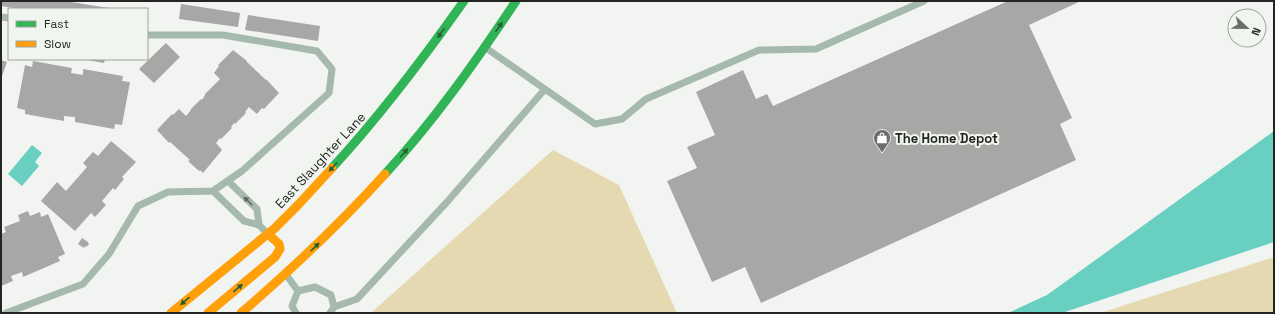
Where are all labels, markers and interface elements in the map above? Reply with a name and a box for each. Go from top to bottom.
legend [8,8,148,60]
north arrow [1227,8,1267,48]
text: Fast [44,16,69,32]
one-way arrow [495,22,503,32]
text: N [1248,26,1264,38]
one-way arrow [437,27,445,38]
text: Slow [44,36,71,52]
street label: East Slaughter Lane [271,109,369,212]
shop icon: The Home Depot [872,128,892,153]
place label: The Home Depot [895,130,998,147]
one-way arrow [399,147,408,158]
one-way arrow [329,163,338,172]
one-way arrow [243,196,253,206]
one-way arrow [310,243,320,252]
one-way arrow [232,283,243,292]
one-way arrow [180,296,191,305]

